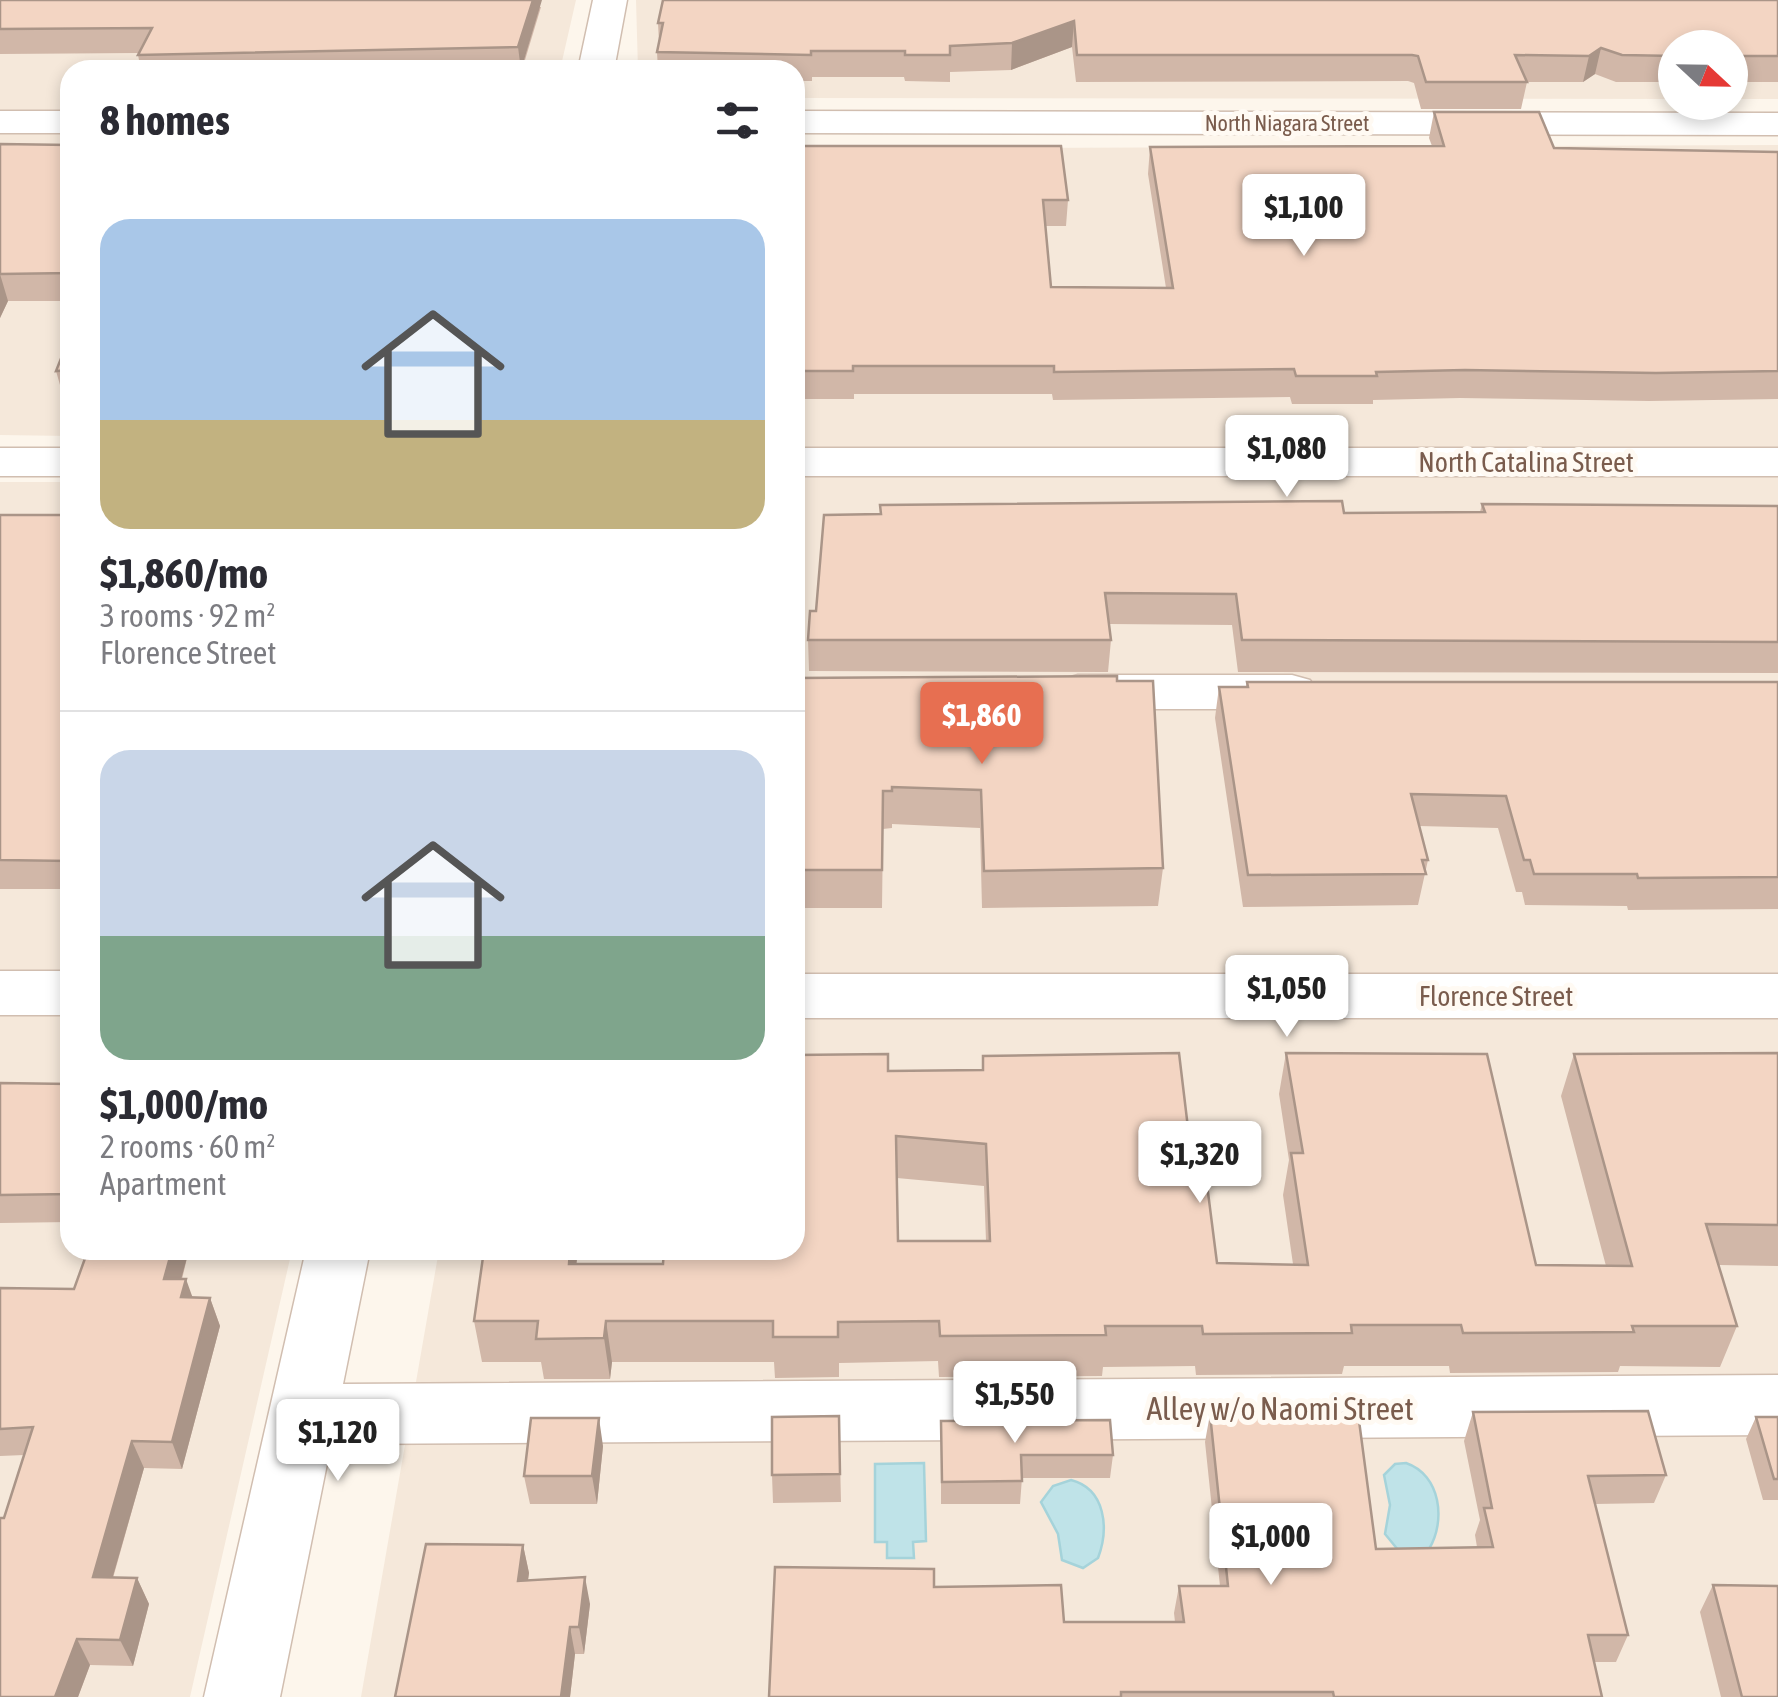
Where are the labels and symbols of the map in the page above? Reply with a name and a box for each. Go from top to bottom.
north arrow [1658,30,1748,120]
street label: North Niagara Street [1205,110,1369,136]
pin: $1,100 [1223,174,1385,259]
pin: $1,080 [1206,415,1368,500]
street label: North Catalina Street [1418,446,1634,478]
pin: $1,860 [901,682,1063,767]
pin: $1,050 [1206,955,1368,1040]
street label: Florence Street [1419,980,1573,1012]
pin: $1,320 [1119,1121,1281,1206]
pin: $1,550 [934,1361,1096,1446]
street label: Alley w/o Naomi Street [1146,1390,1414,1427]
pin: $1,120 [257,1399,419,1484]
pin: $1,000 [1190,1503,1352,1588]

